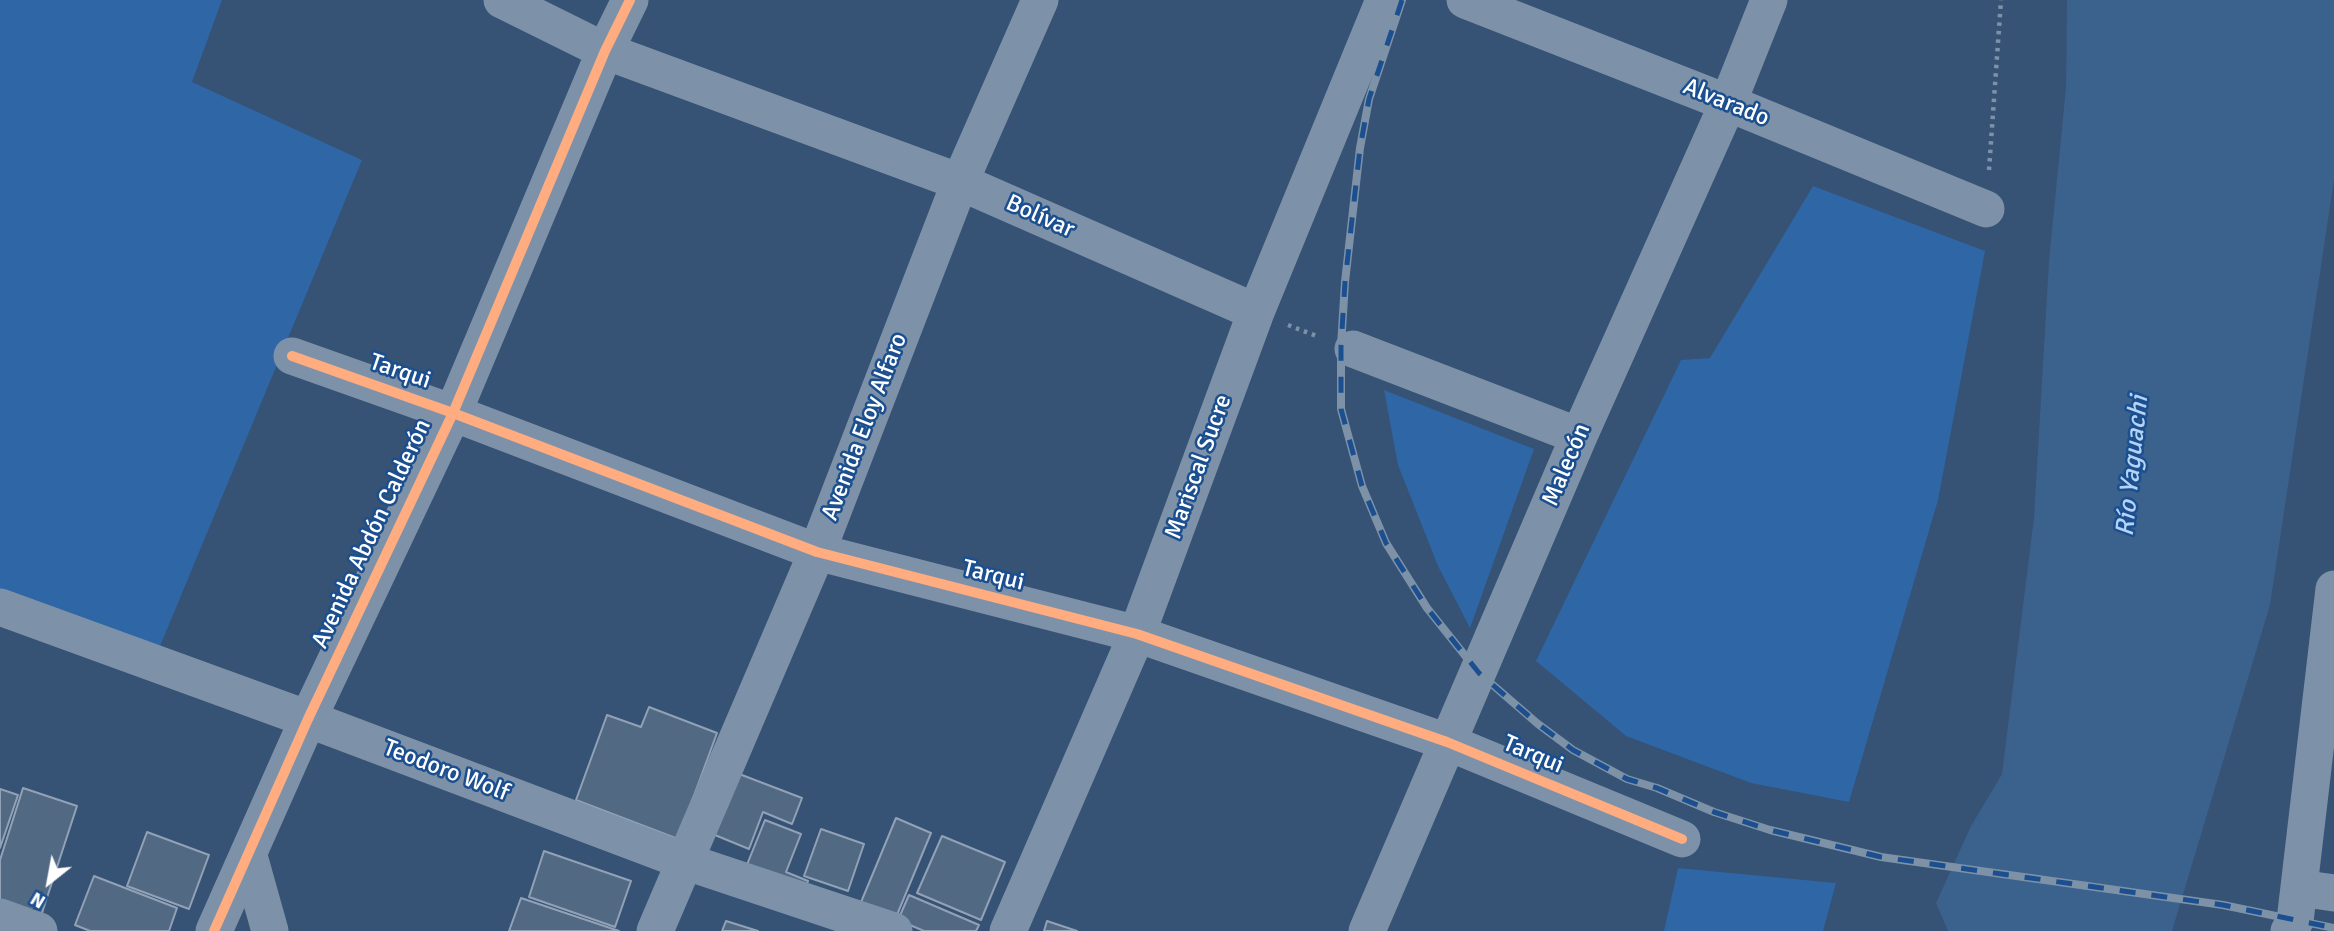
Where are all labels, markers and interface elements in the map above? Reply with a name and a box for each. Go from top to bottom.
street label: Alvarado [1679,73,1773,133]
street label: Bolívar [1001,189,1079,245]
street label: Avenida Eloy Alfaro [816,329,914,525]
street label: Tarqui [365,348,435,396]
street label: Mariscal Sucre [1160,391,1238,543]
water label: Río Yaguachi [2110,394,2156,538]
street label: Avenida Abdón Calderón [306,415,438,653]
street label: Malecón [1537,419,1597,511]
street label: Tarqui [959,554,1027,598]
street label: Tarqui [1498,729,1568,781]
street label: Teodoro Wolf [379,734,513,808]
north arrow [14,847,84,917]
text: N [26,886,50,914]

